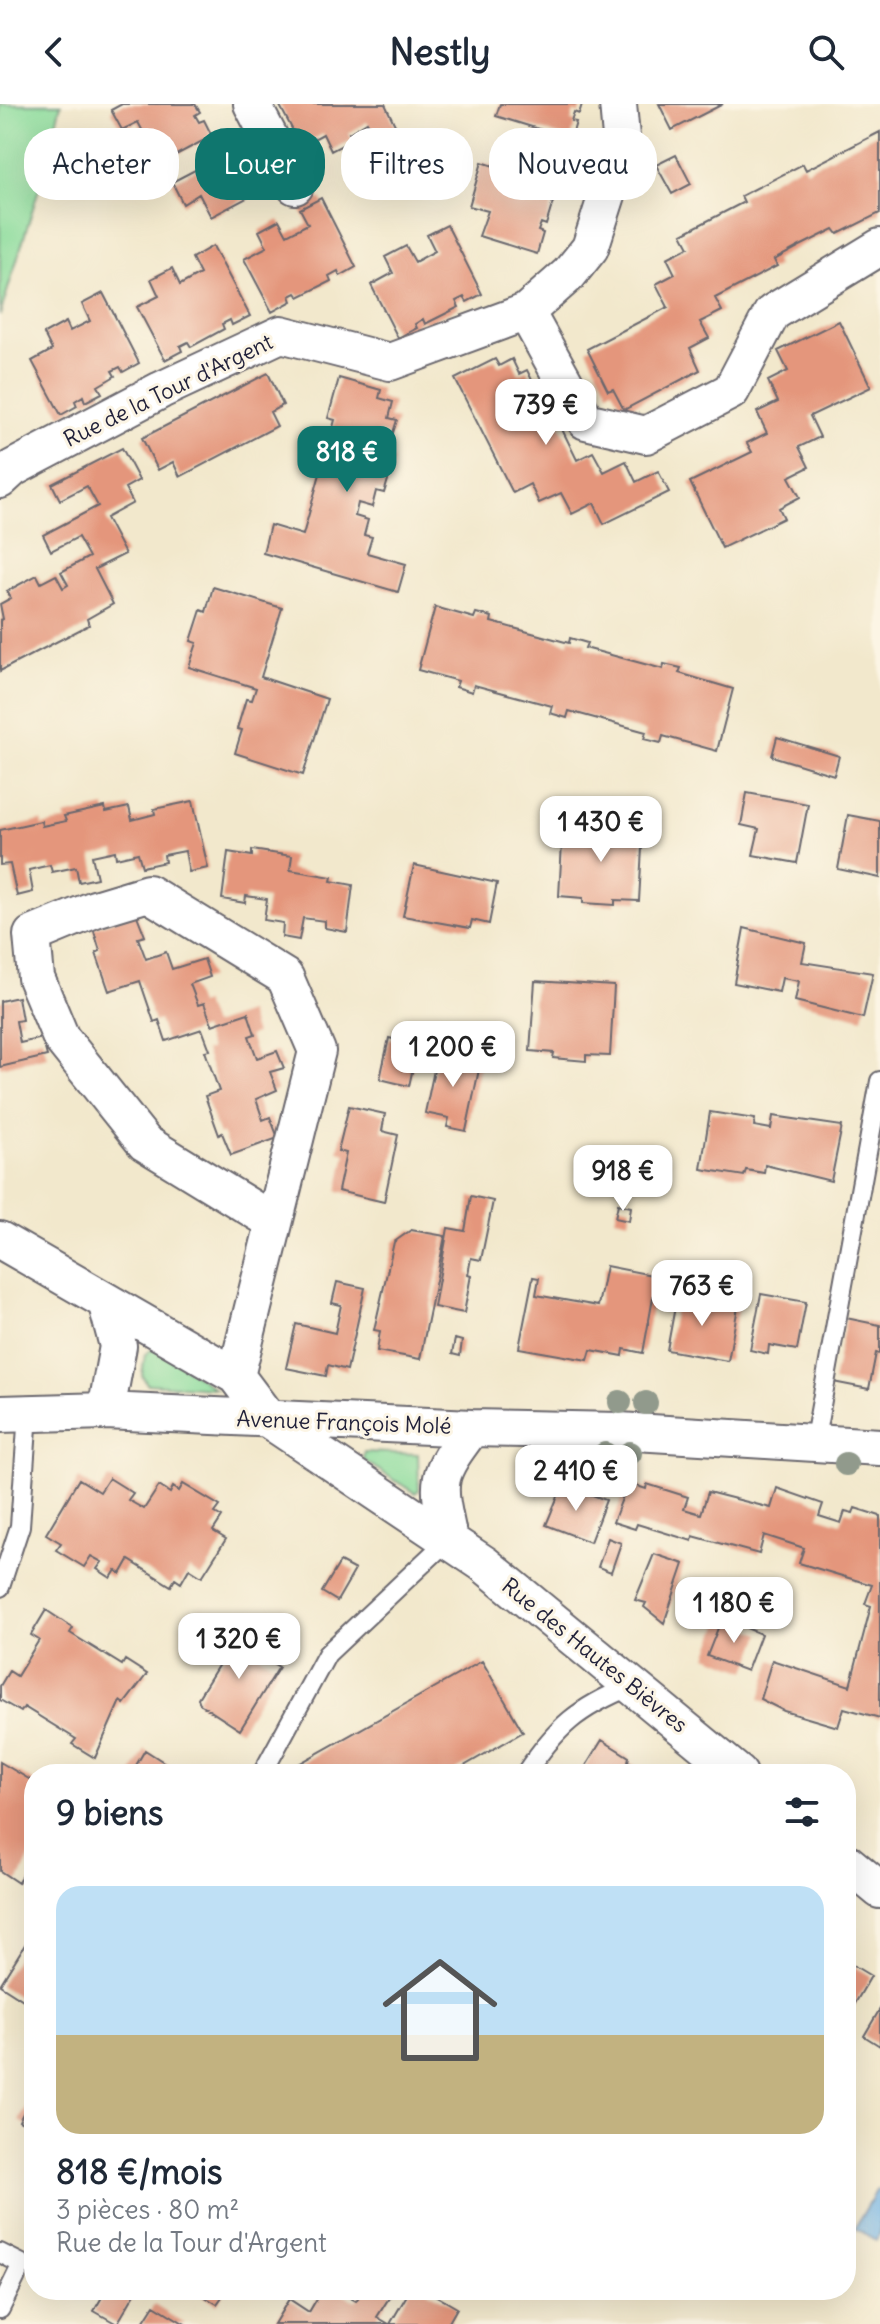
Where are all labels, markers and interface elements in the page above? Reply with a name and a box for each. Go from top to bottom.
icon: back [32,30,76,74]
text: Nestly [389,30,491,75]
icon: search [804,30,848,74]
chip: Acheter [24,128,179,200]
chip: Louer [195,128,325,200]
chip: Filtres [341,128,473,200]
chip: Nouveau [489,128,657,200]
street label: Rue de la Tour d'Argent [59,327,277,453]
pin: 739 € [490,379,602,447]
text: 739 € [513,388,579,421]
pin: 818 € [291,426,403,494]
text: 818 € [315,435,379,468]
pin: 1 430 € [527,796,675,864]
text: 1 430 € [558,805,644,838]
pin: 1 200 € [379,1021,527,1089]
text: 1 200 € [409,1030,497,1063]
pin: 918 € [567,1145,679,1213]
text: 918 € [591,1154,655,1187]
pin: 763 € [646,1260,758,1328]
text: 763 € [669,1269,735,1302]
street label: Avenue François Molé [236,1404,452,1440]
pin: 2 410 € [502,1445,650,1513]
text: 2 410 € [533,1454,619,1487]
street label: Rue des Hautes Bièvres [496,1571,694,1739]
pin: 1 180 € [660,1577,808,1645]
text: 1 180 € [693,1586,775,1619]
pin: 1 320 € [165,1613,313,1681]
text: 1 320 € [196,1622,282,1655]
icon: filters [780,1790,824,1834]
text: 9 biens [56,1791,164,1834]
icon: home [368,1938,512,2082]
text: 818 €/mois [56,2150,223,2193]
text: 3 pièces · 80 m² [56,2193,239,2226]
text: Rue de la Tour d'Argent [56,2226,327,2259]

